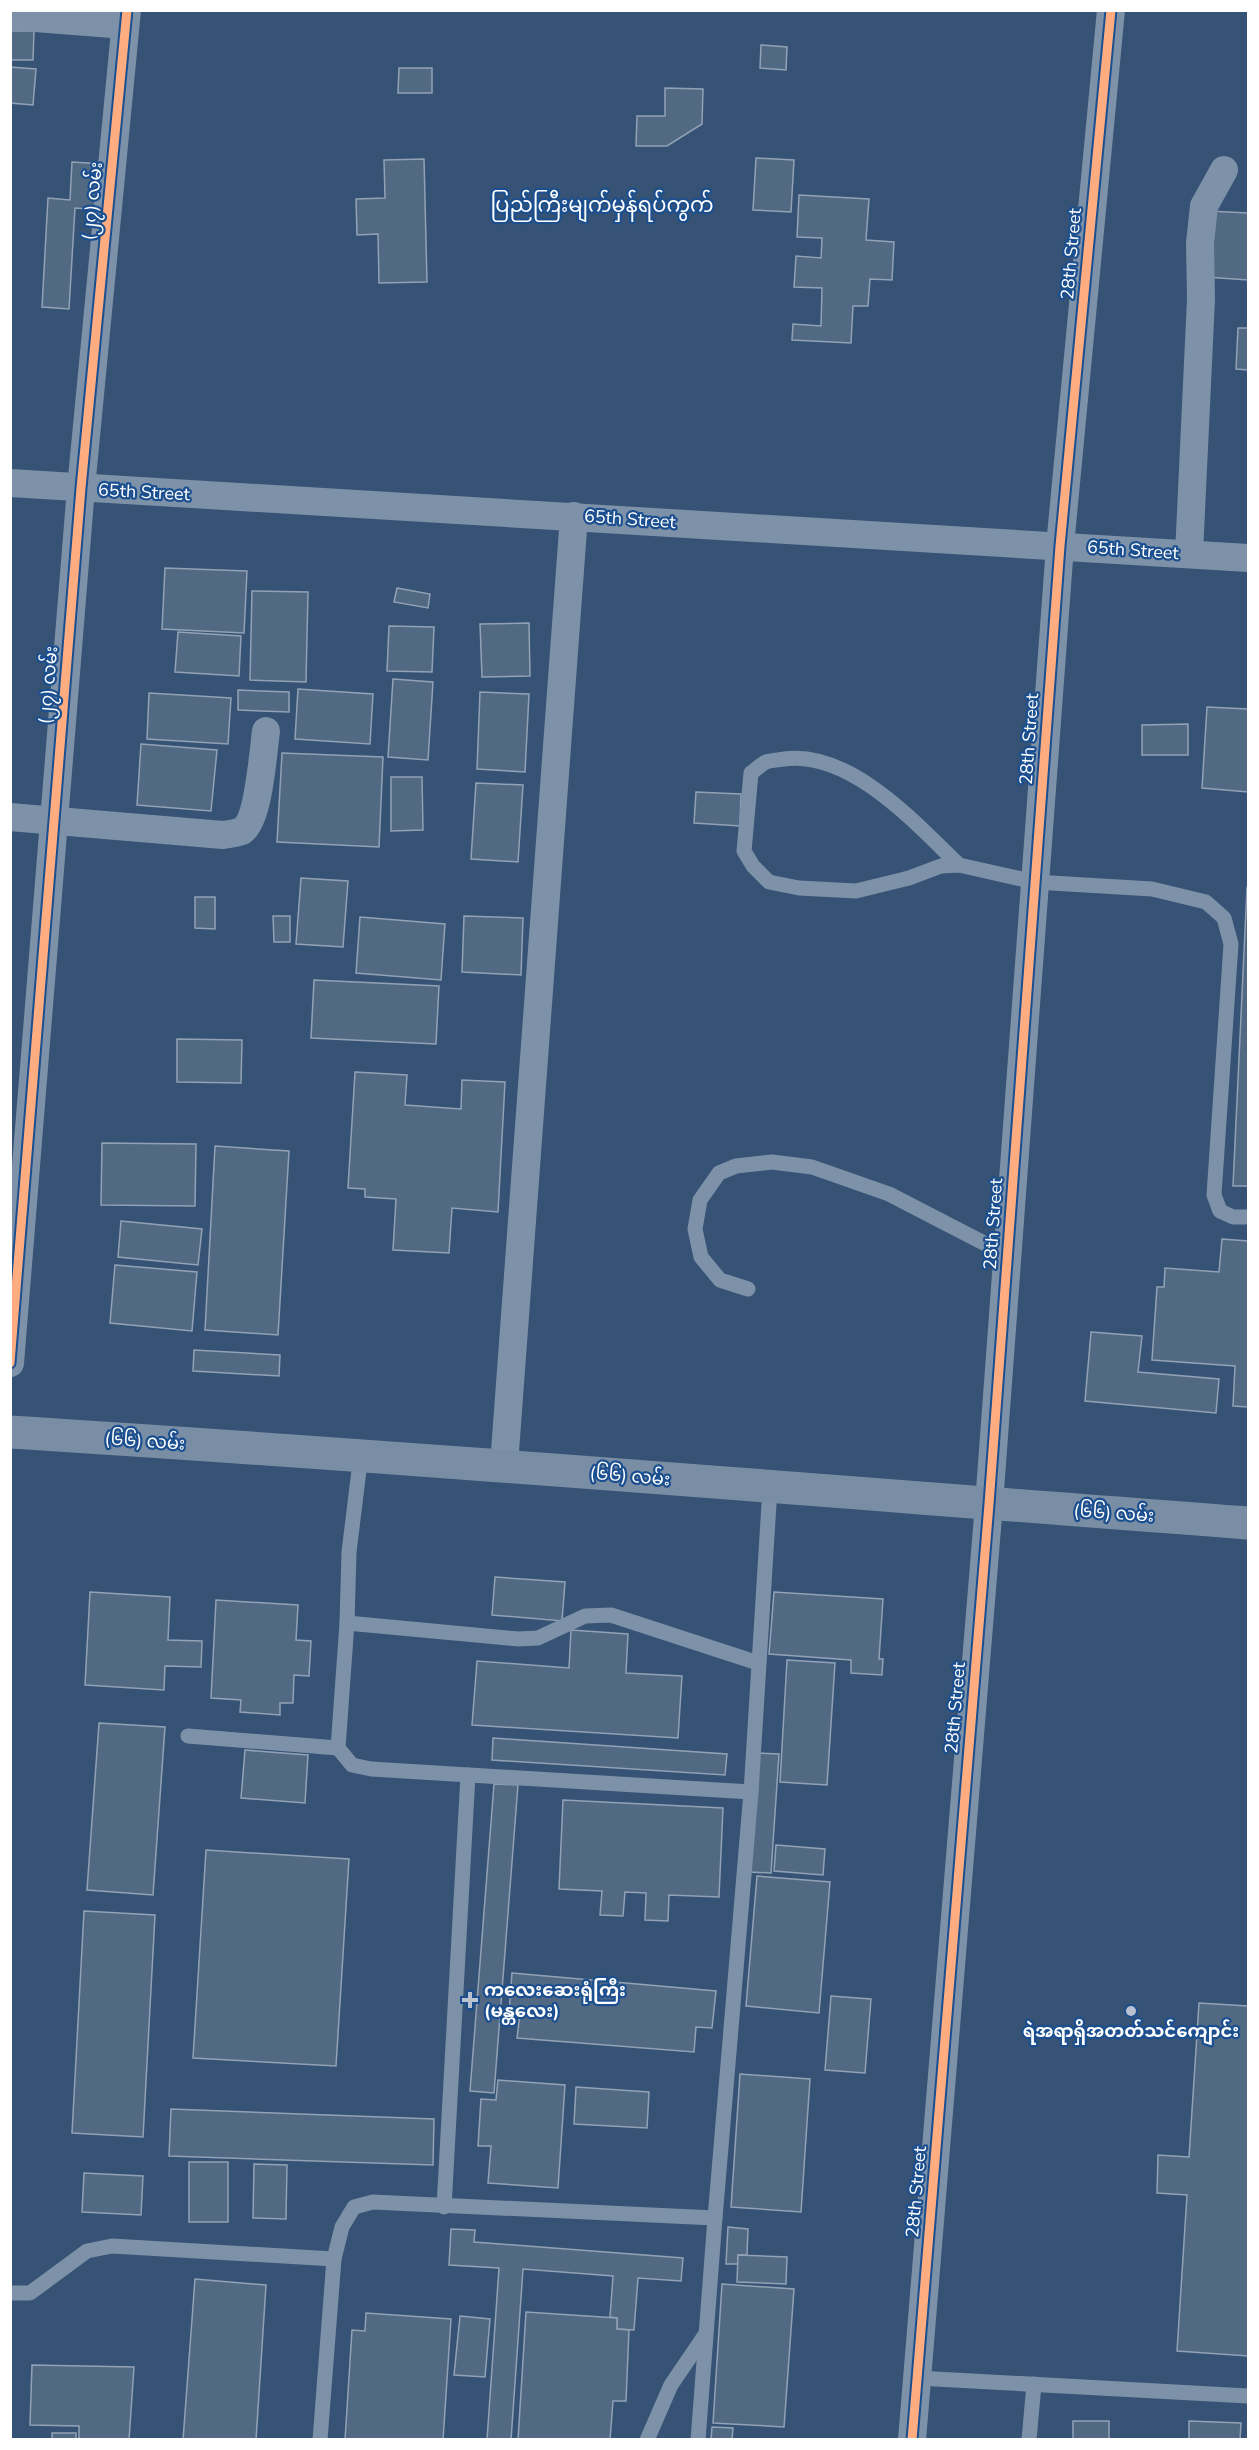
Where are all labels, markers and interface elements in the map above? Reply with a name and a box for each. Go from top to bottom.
street label: (၂၇) လမ်း [75,161,111,242]
district label: ပြည်ကြီးမျက်မှန်ရပ်ကွက် [490,189,714,223]
street label: 28th Street [1055,207,1087,301]
street label: 65th Street [97,478,191,506]
street label: 65th Street [583,504,677,534]
street label: 65th Street [1086,535,1180,565]
street label: (၂၇) လမ်း [32,645,66,725]
street label: 28th Street [1014,692,1044,786]
street label: 28th Street [978,1177,1008,1271]
street label: (၆၆) လမ်း [104,1425,186,1456]
street label: (၆၆) လမ်း [589,1460,671,1491]
street label: (၆၆) လမ်း [1073,1497,1155,1528]
street label: 28th Street [939,1661,971,1755]
place label: ကလေးဆေးရုံကြီး (မန္တလေး) [484,1978,626,2025]
marker: ကလေးဆေးရုံကြီး (မန္တလေး) [461,1991,479,2009]
marker: ရဲအရာရှိအတတ်သင်ကျောင်း [1124,2004,1138,2018]
place label: ရဲအရာရှိအတတ်သင်ကျောင်း [1023,2019,1239,2046]
street label: 28th Street [900,2145,932,2239]

